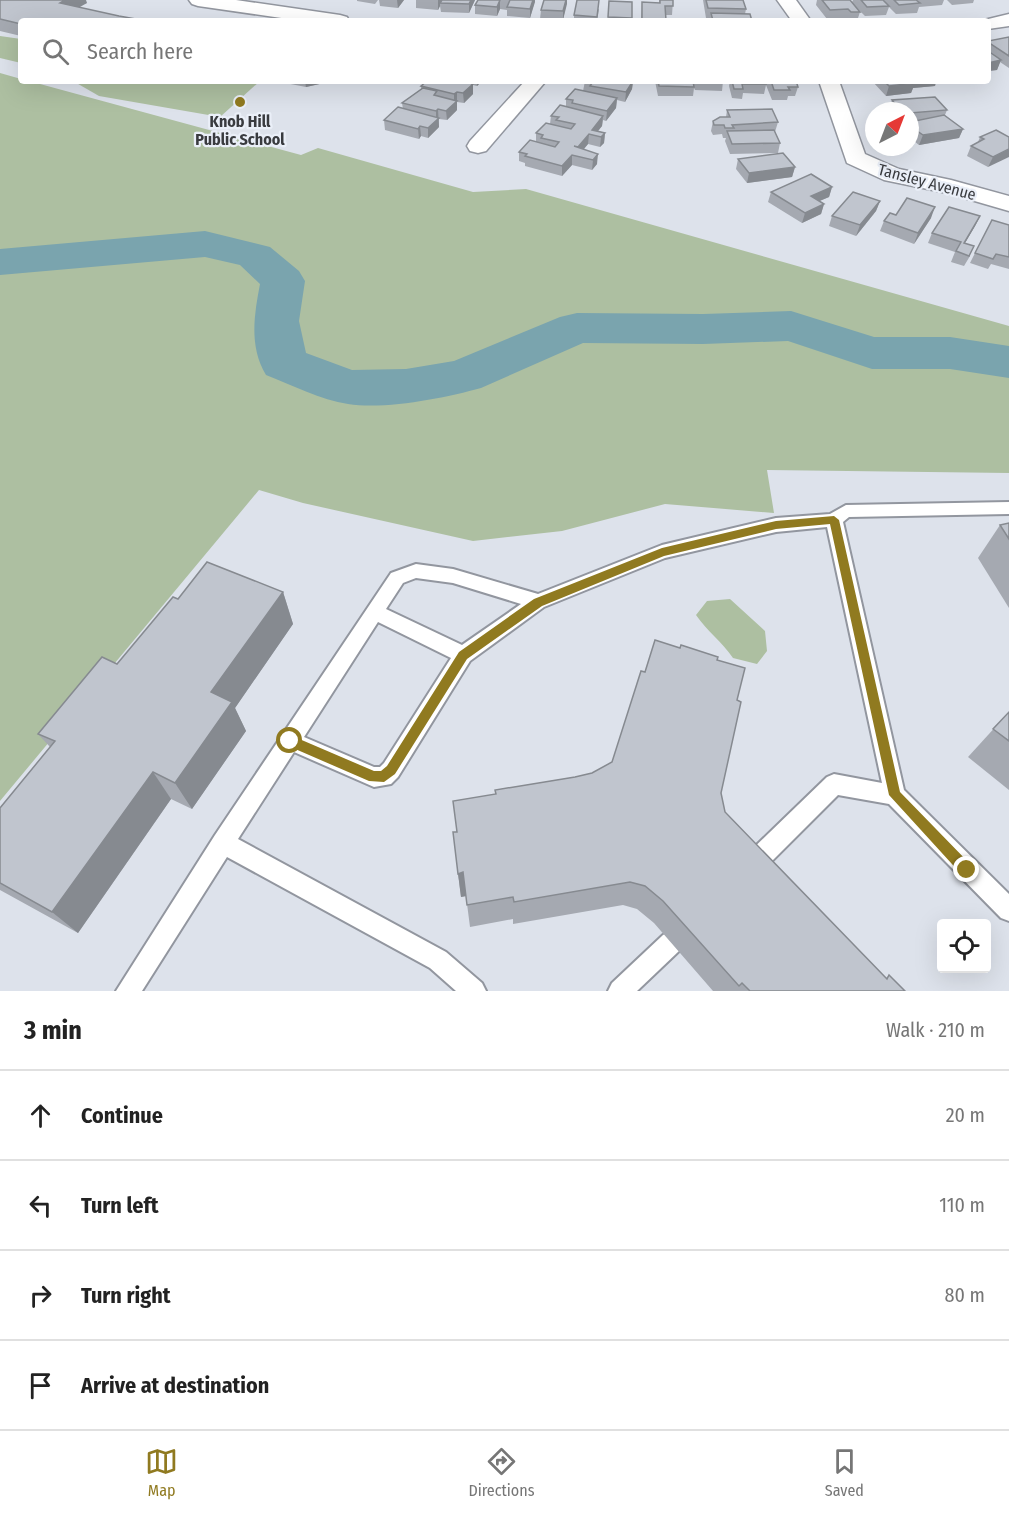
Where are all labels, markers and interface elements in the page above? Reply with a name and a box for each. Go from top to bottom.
search box [18,18,991,84]
icon: search [39,35,72,68]
text: Search here [87,38,193,65]
marker: Knob Hill Public School [233,95,247,109]
north arrow [865,102,919,156]
place label: Knob Hill Public School [195,112,285,149]
street label: Tansley Avenue [876,160,978,204]
route start [276,727,302,753]
route end [953,856,979,882]
map controls [937,919,991,973]
button: locate [937,919,991,973]
text: 3 min [24,1015,82,1046]
text: Walk · 210 m [886,1018,985,1042]
icon: ahead [24,1099,57,1132]
text: Continue [81,1102,163,1129]
text: 20 m [946,1103,985,1127]
icon: left [24,1189,57,1222]
text: Turn left [81,1192,159,1219]
text: 110 m [939,1193,985,1217]
icon: right [24,1279,57,1312]
text: Turn right [81,1282,170,1309]
text: 80 m [945,1283,985,1307]
icon: arrive [24,1369,57,1402]
text: Arrive at destination [81,1372,269,1399]
tab: Map [145,1445,178,1500]
tab: Directions [468,1445,535,1500]
tab: Saved [825,1445,864,1500]

